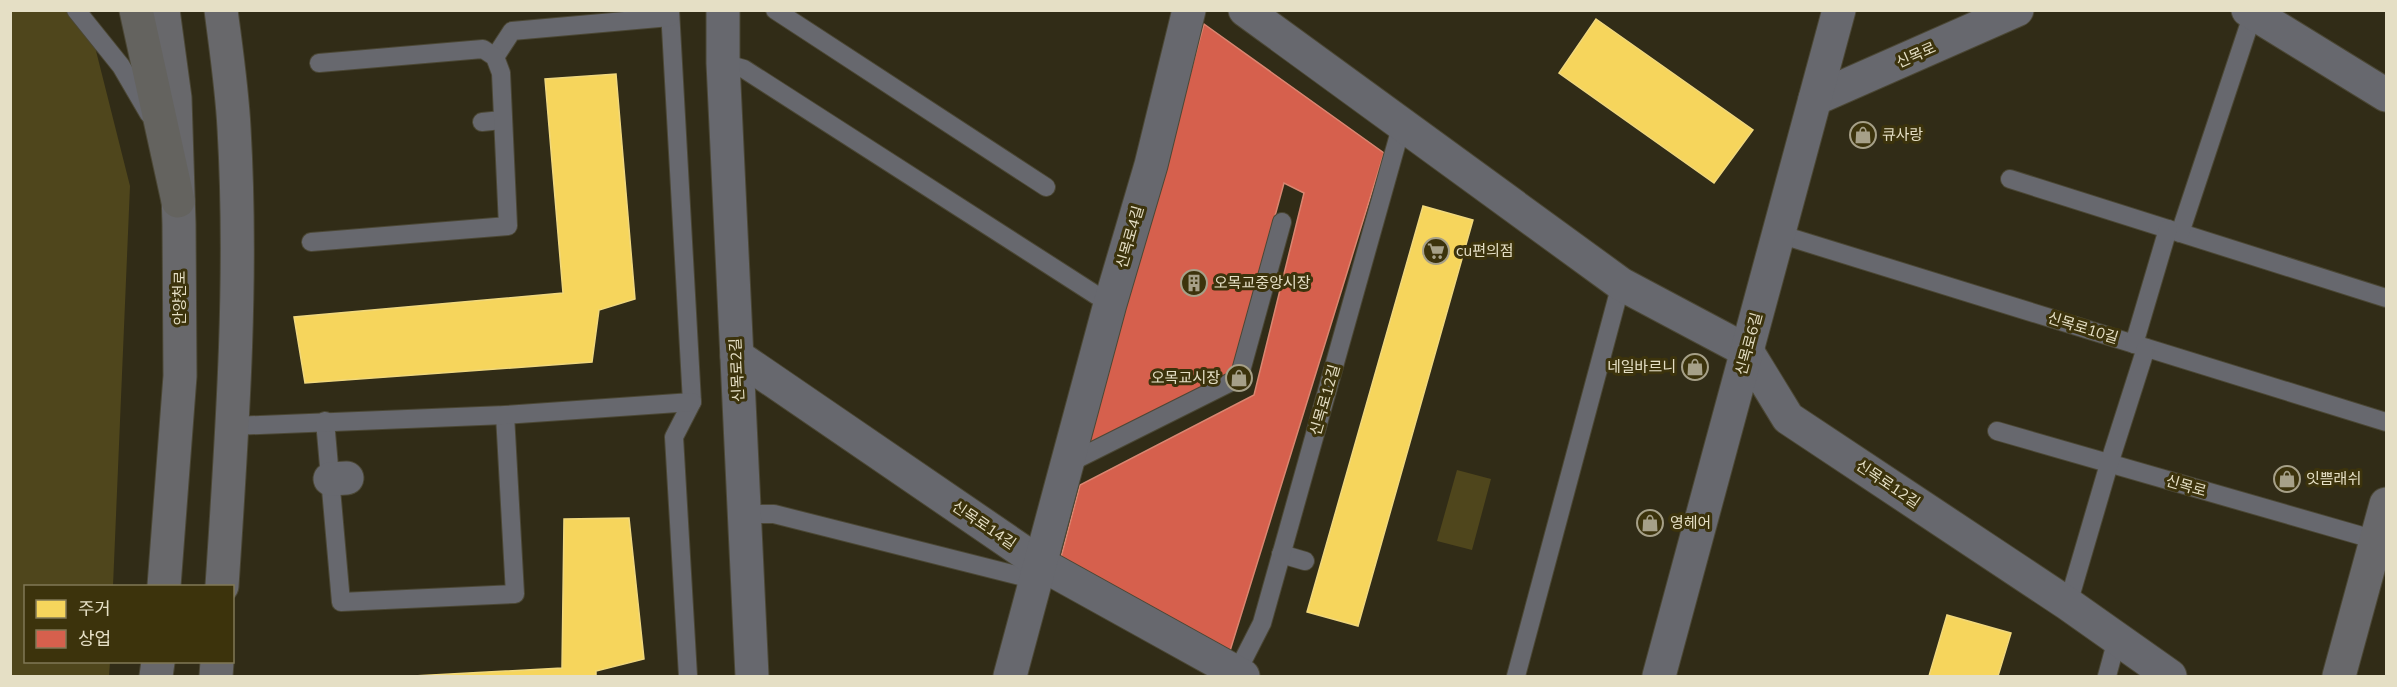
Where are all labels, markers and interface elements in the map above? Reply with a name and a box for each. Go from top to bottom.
street label: 신목로 [1893,37,1939,72]
shop icon: 큐사랑 [1848,120,1878,150]
place label: 큐사랑 [1882,125,1924,144]
street label: 신목로4길 [1112,203,1147,270]
supermarket icon: cu편의점 [1421,236,1451,266]
place label: cu편의점 [1456,241,1513,260]
building icon: 오목교중앙시장 [1179,268,1209,298]
street label: 안양천로 [170,270,189,326]
place label: 오목교중앙시장 [1214,273,1311,292]
street label: 신목로10길 [2045,308,2121,347]
street label: 신목로6길 [1731,310,1766,377]
street label: 신목로2길 [725,337,748,403]
shop icon: 네일바르니 [1680,352,1710,382]
place label: 네일바르니 [1607,357,1676,376]
street label: 신목로12길 [1305,362,1344,438]
shop icon: 오목교시장 [1224,363,1254,393]
place label: 오목교시장 [1151,368,1220,387]
street label: 신목로12길 [1853,455,1924,512]
shop icon: 잇쁨래쉬 [2272,464,2302,494]
place label: 잇쁨래쉬 [2306,469,2361,488]
street label: 신목로 [2164,471,2209,500]
street label: 신목로14길 [949,496,1020,553]
shop icon: 영헤어 [1635,508,1665,538]
place label: 영헤어 [1670,513,1711,532]
legend [24,585,234,663]
text: 주거 [78,597,111,620]
text: 상업 [78,627,111,650]

